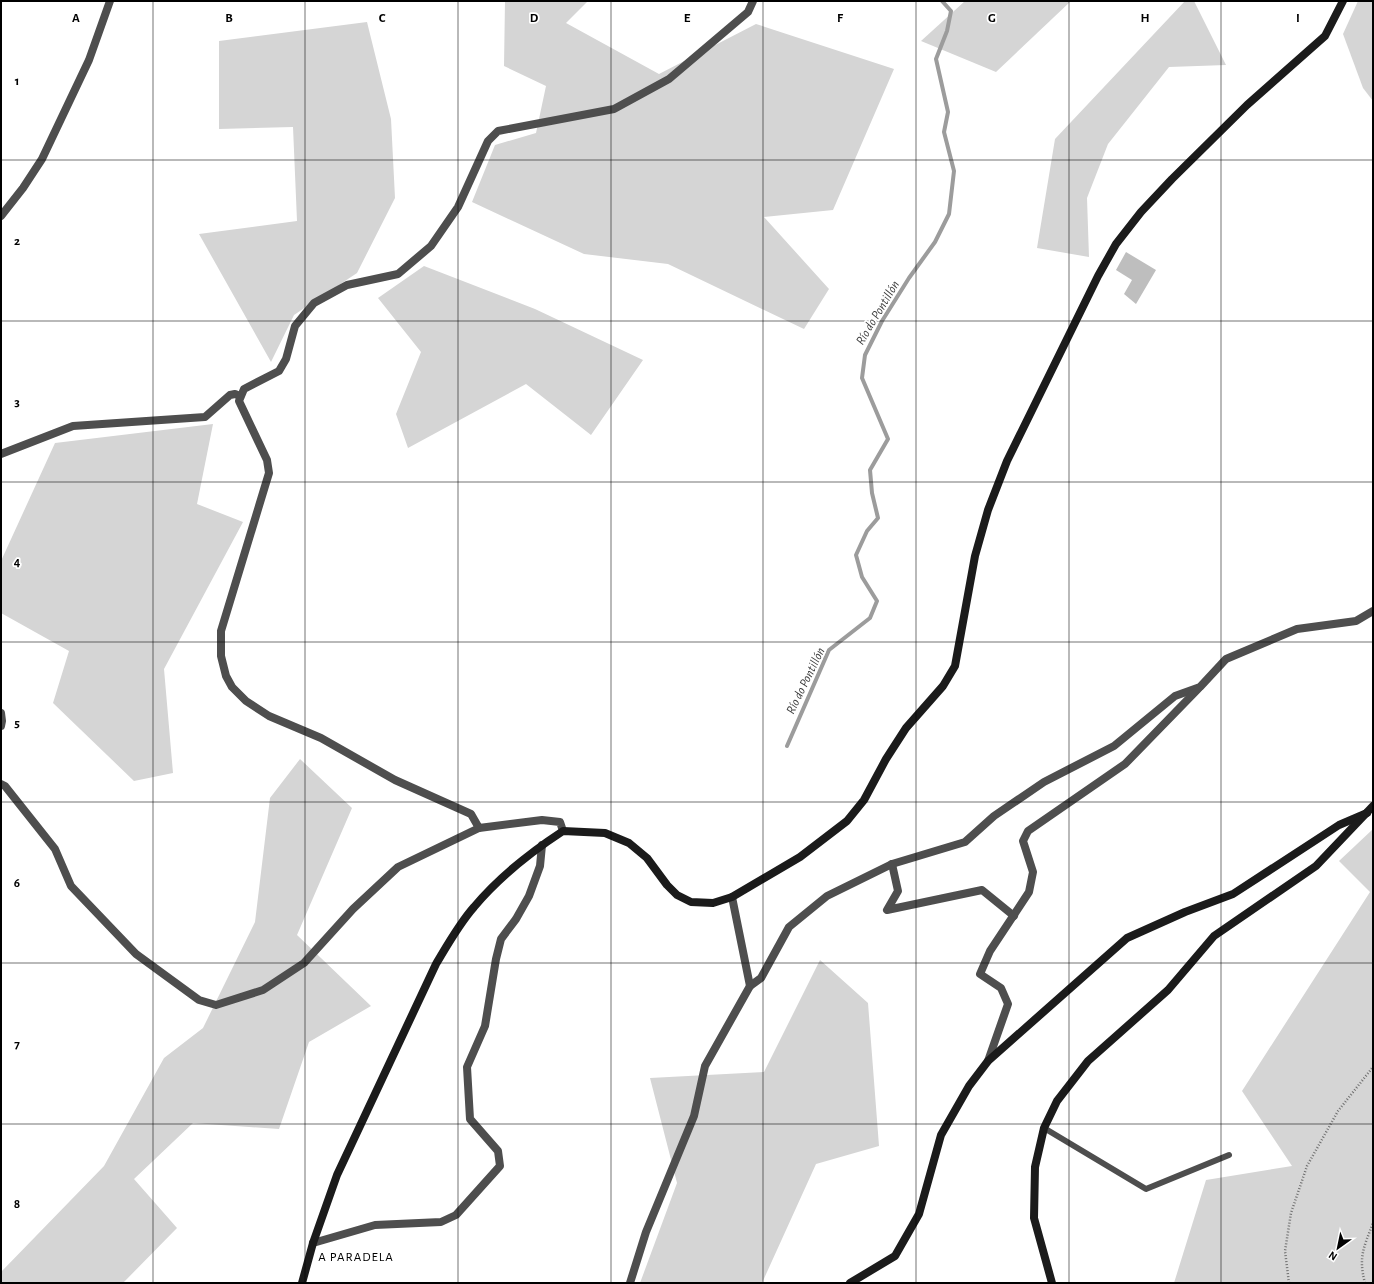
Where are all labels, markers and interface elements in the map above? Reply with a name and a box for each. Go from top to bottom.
text: A [72,12,80,25]
text: B [225,12,233,25]
text: C [379,12,386,25]
text: D [530,12,539,25]
text: E [684,12,691,25]
text: F [837,12,844,25]
text: G [988,12,996,25]
text: H [1140,12,1150,25]
text: I [1296,12,1300,25]
text: 1 [15,75,19,88]
text: 2 [14,235,20,248]
water label: Río do Pontillón [854,279,902,347]
text: 3 [14,396,20,409]
text: 4 [14,556,21,569]
water label: Río do Pontillón [784,646,828,716]
text: 5 [14,717,20,730]
text: 6 [14,877,20,890]
text: 7 [14,1038,20,1051]
text: 8 [14,1198,20,1211]
north arrow [1318,1228,1358,1268]
text: N [1327,1249,1339,1263]
district label: A PARADELA [318,1251,394,1264]

